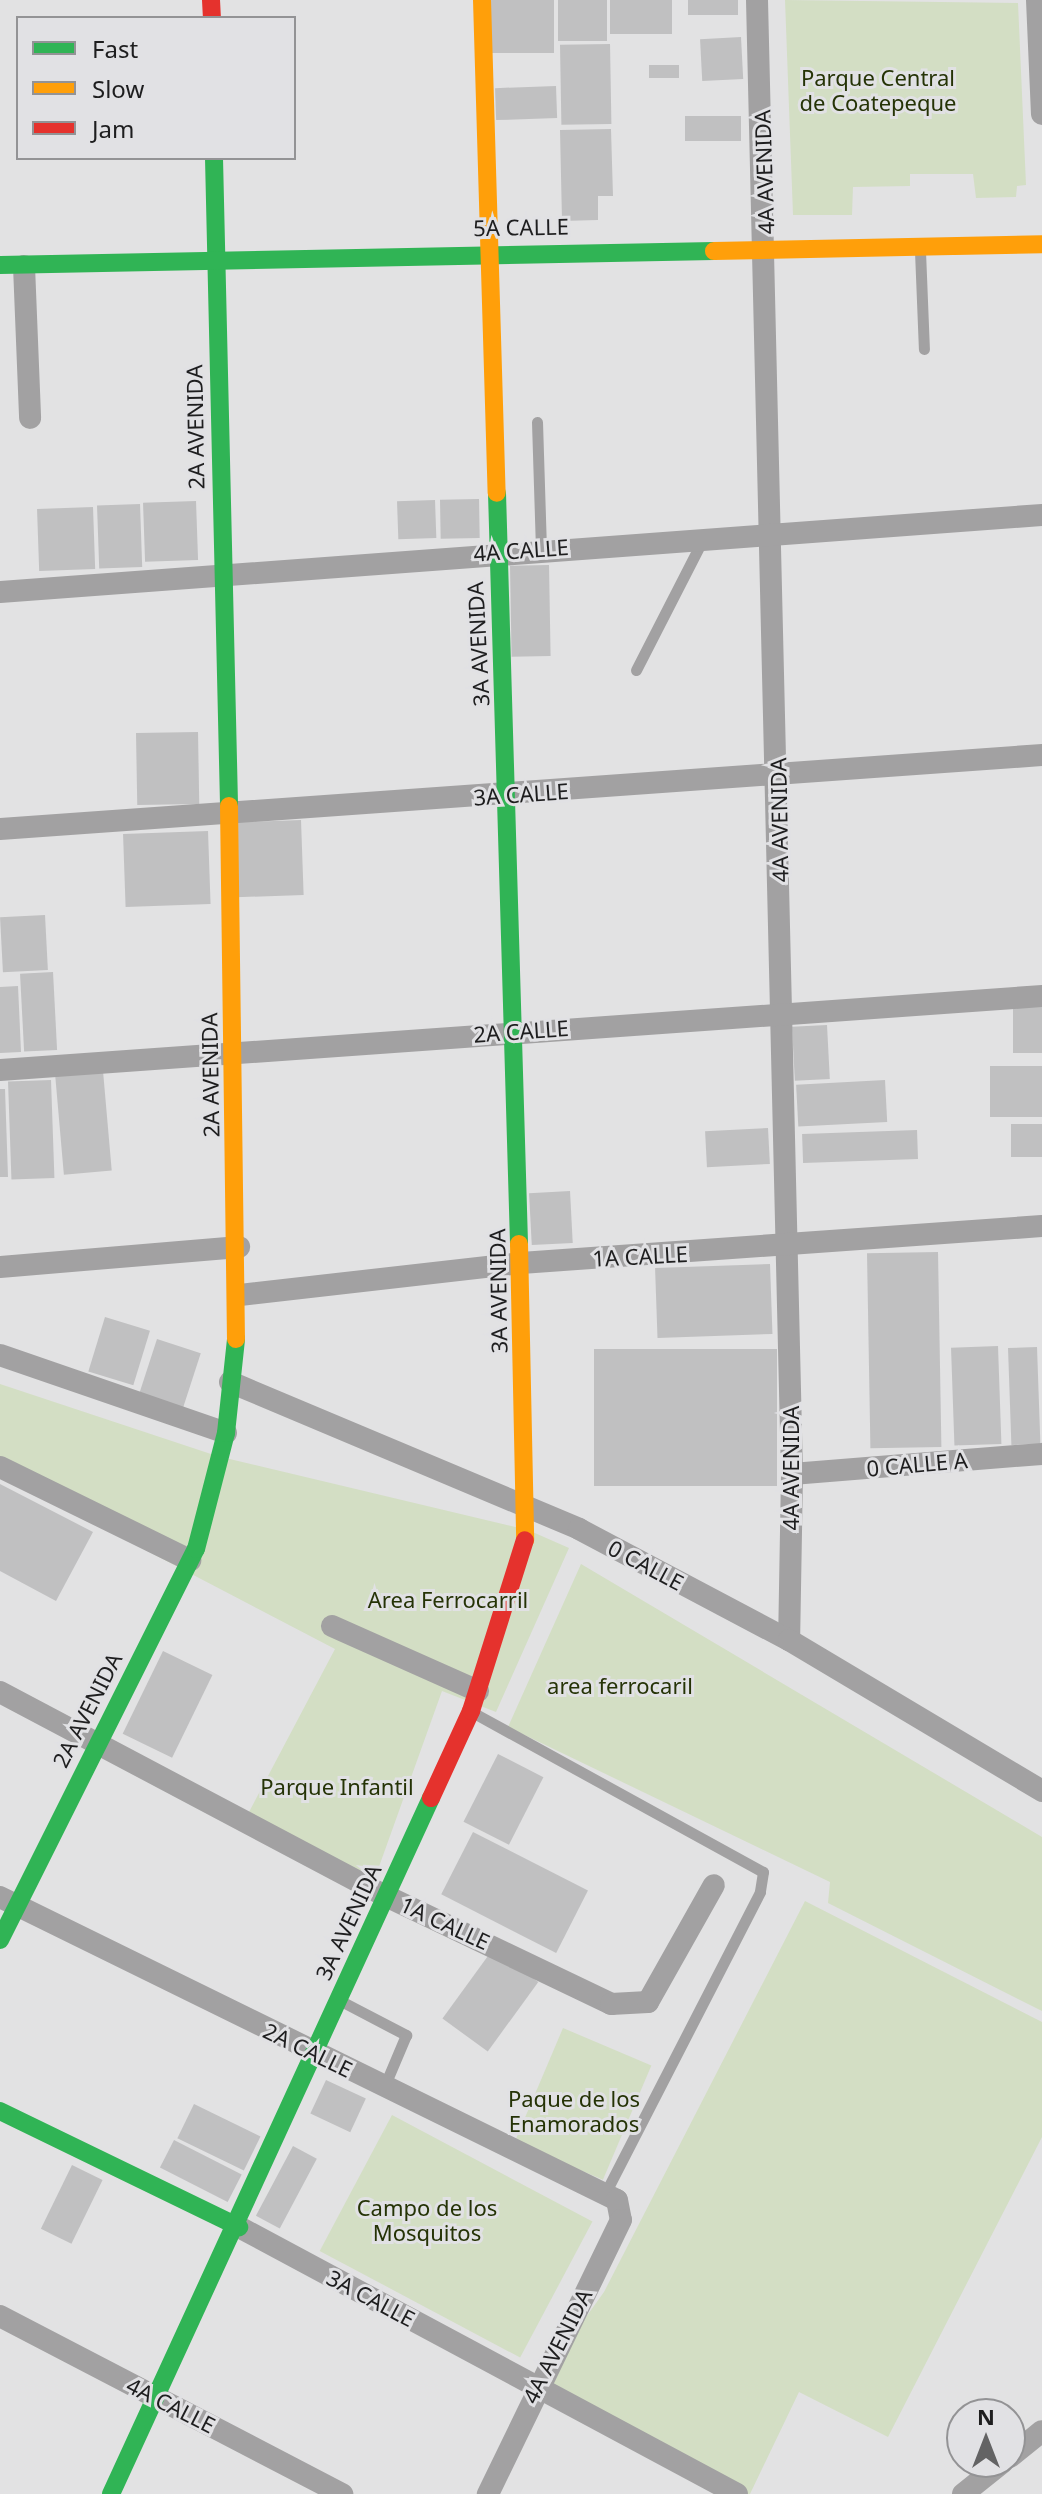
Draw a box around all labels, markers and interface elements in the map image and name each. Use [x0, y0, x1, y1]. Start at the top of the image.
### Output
legend [16, 16, 296, 160]
text: Fast [92, 32, 138, 65]
park label: Parque Central de Coatepeque [799, 64, 957, 116]
text: Slow [92, 72, 144, 105]
street label: 4A AVENIDA [749, 109, 779, 235]
text: Jam [92, 112, 134, 145]
street label: 5A CALLE [473, 213, 569, 241]
street label: 2A AVENIDA [181, 364, 209, 490]
street label: 4A CALLE [472, 533, 570, 567]
street label: 3A AVENIDA [462, 581, 494, 707]
street label: 4A AVENIDA [765, 757, 793, 883]
street label: 3A CALLE [472, 777, 570, 811]
street label: 2A AVENIDA [196, 1012, 224, 1138]
street label: 2A CALLE [472, 1014, 570, 1048]
street label: 3A AVENIDA [484, 1228, 512, 1354]
street label: 1A CALLE [592, 1240, 688, 1272]
street label: 4A AVENIDA [778, 1406, 804, 1530]
street label: 0 CALLE A [865, 1446, 969, 1482]
street label: 0 CALLE [604, 1534, 688, 1596]
park label: Area Ferrocarril [368, 1587, 528, 1613]
street label: 2A AVENIDA [47, 1648, 127, 1772]
park label: area ferrocaril [547, 1673, 693, 1699]
park label: Parque Infantil [260, 1774, 414, 1800]
street label: 3A AVENIDA [310, 1860, 386, 1984]
street label: 1A CALLE [396, 1891, 494, 1955]
street label: 2A CALLE [259, 2017, 357, 2083]
park label: Paque de los Enamorados [508, 2085, 640, 2136]
park label: Campo de los Mosquitos [357, 2194, 497, 2246]
street label: 3A CALLE [323, 2264, 419, 2332]
street label: 4A AVENIDA [517, 2284, 597, 2408]
street label: 4A CALLE [122, 2372, 220, 2438]
north arrow [946, 2398, 1026, 2478]
text: N [977, 2401, 995, 2431]

